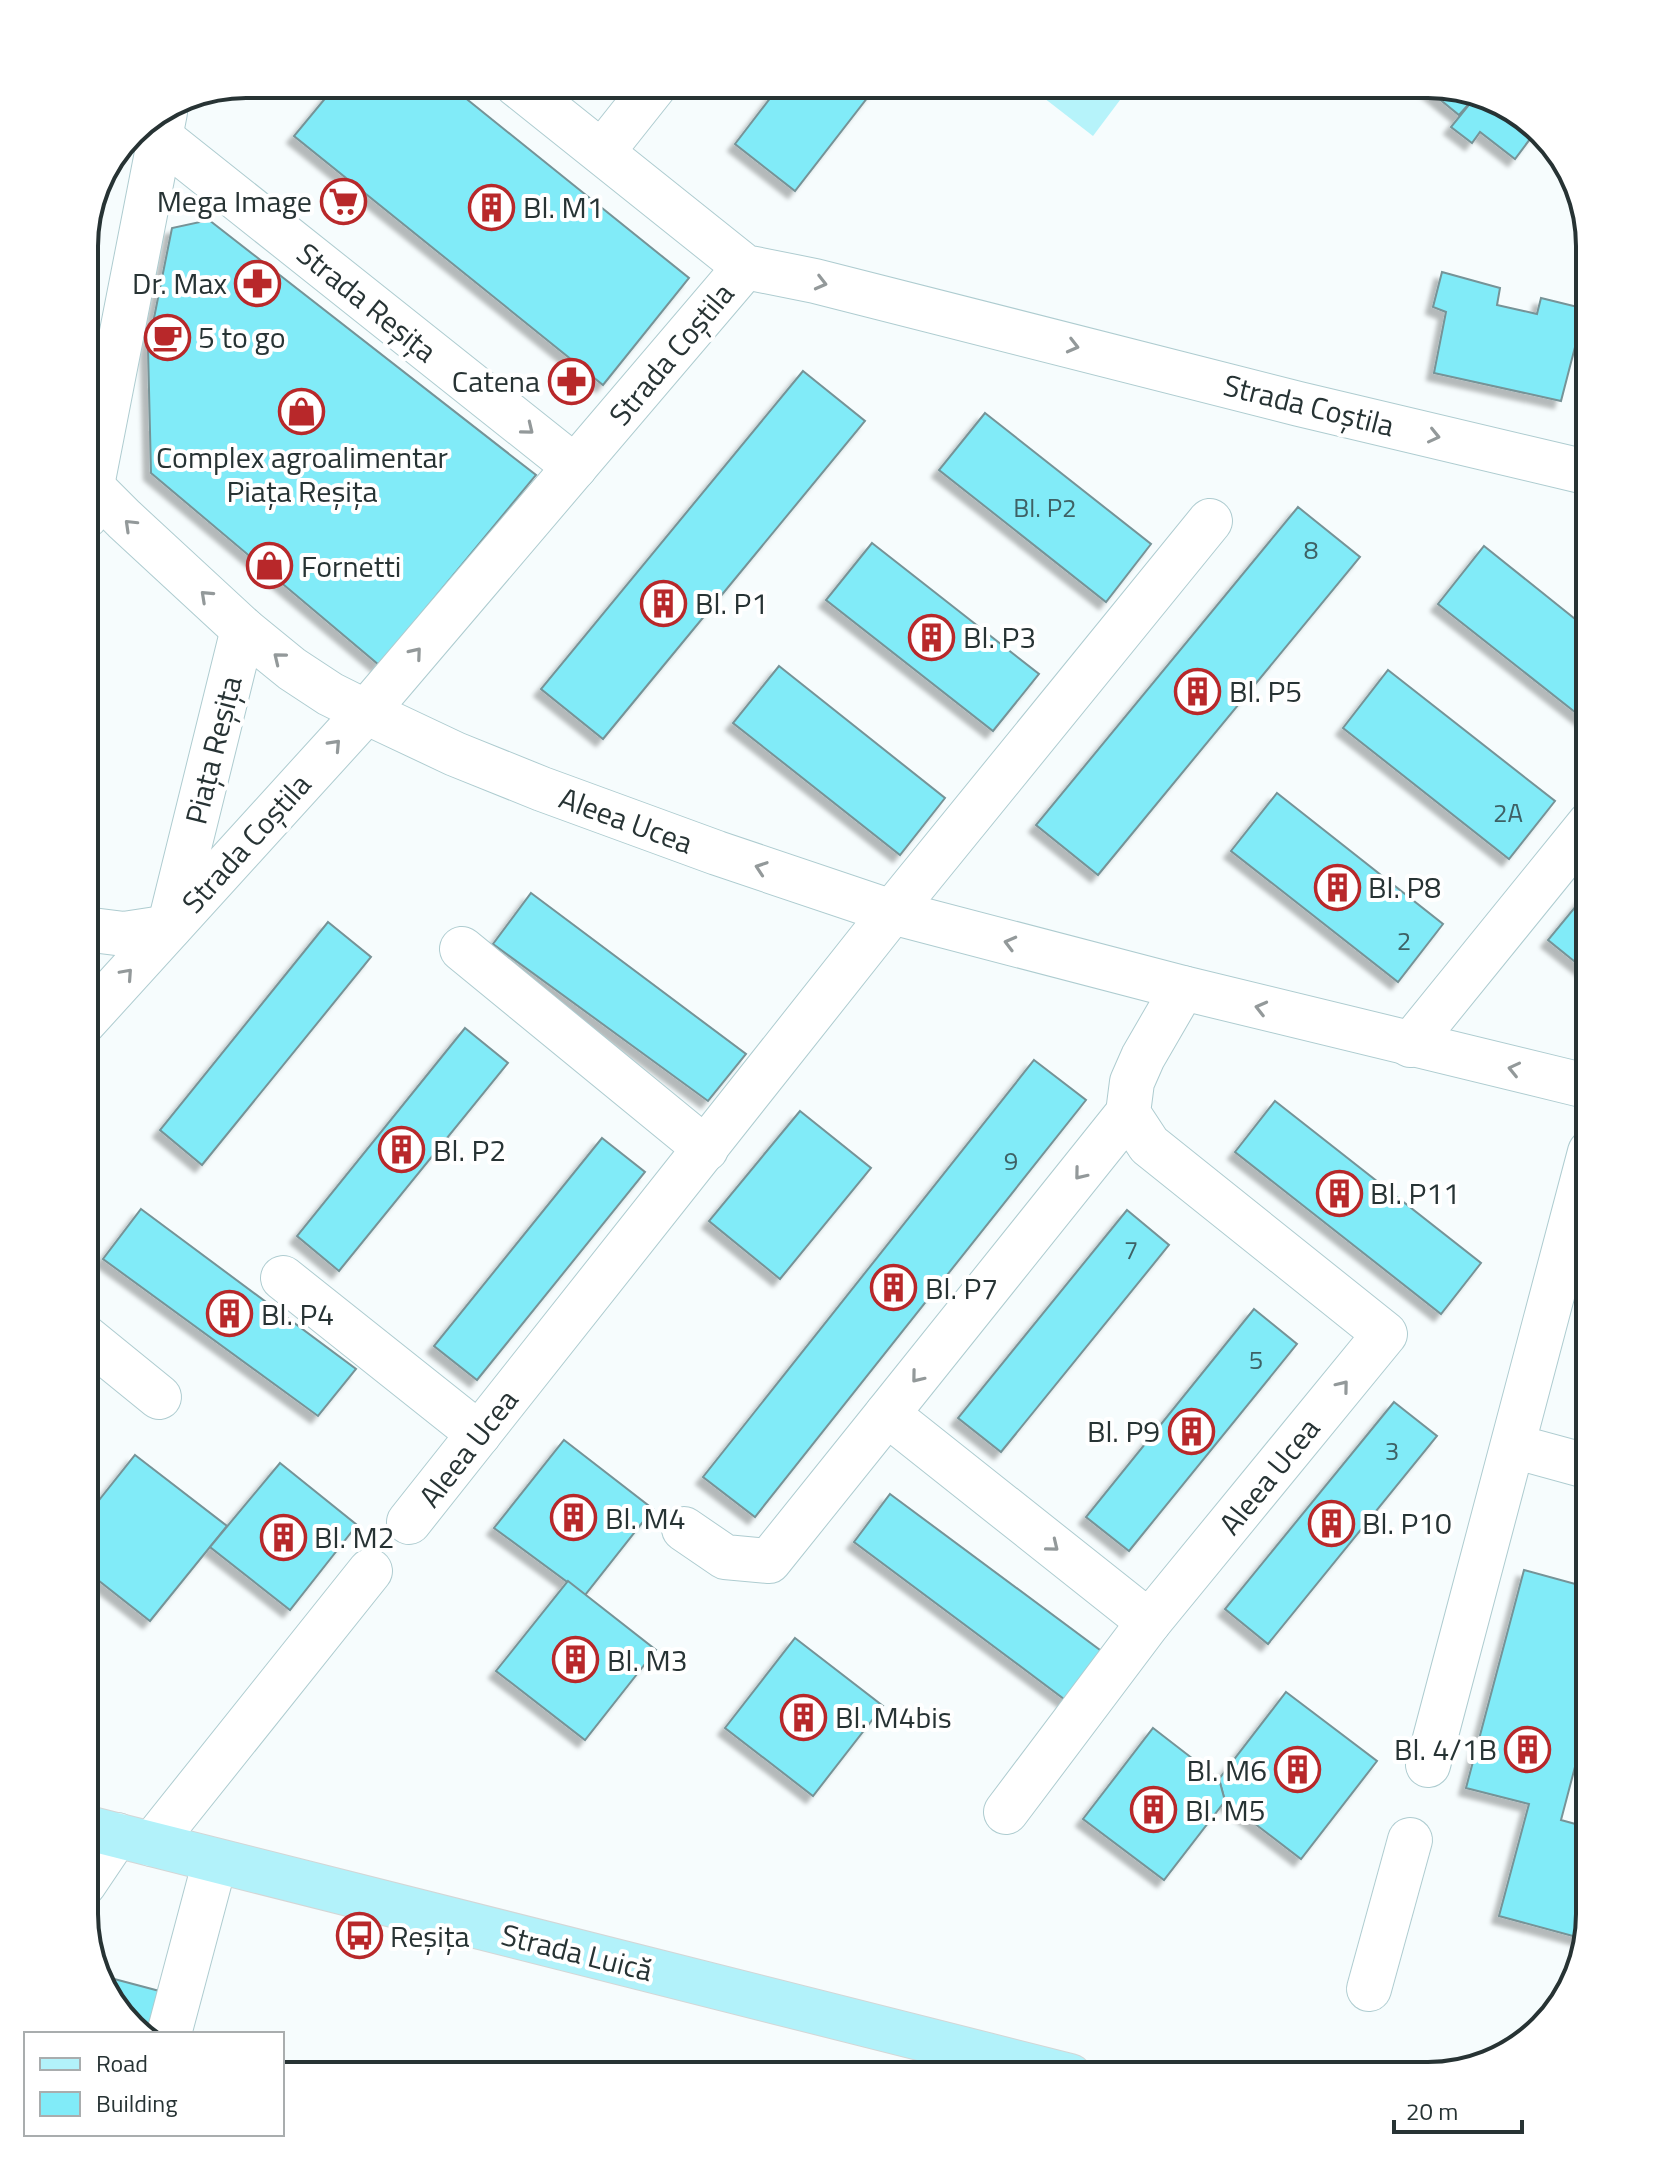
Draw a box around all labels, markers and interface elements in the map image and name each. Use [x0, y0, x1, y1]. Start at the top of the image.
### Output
supermarket icon: Mega Image [319, 177, 367, 225]
place label: Mega Image [157, 178, 312, 224]
building icon: Bl. M1 [468, 183, 516, 231]
place label: Bl. M1 [523, 184, 604, 230]
street label: Strada Reșița [287, 231, 447, 373]
pharmacy icon: Dr. Max [234, 259, 282, 307]
place label: Dr. Max [132, 260, 227, 306]
street label: Strada Coștila [597, 272, 745, 436]
one-way arrow [814, 273, 828, 290]
cafe icon: 5 to go [143, 313, 191, 361]
place label: 5 to go [198, 314, 286, 360]
one-way arrow [1066, 337, 1080, 354]
pharmacy icon: Catena [547, 357, 595, 405]
place label: Catena [452, 358, 540, 404]
street label: Strada Coștila [1219, 362, 1399, 448]
shop icon: Complex agroalimentar Piața Reșița [278, 387, 326, 435]
one-way arrow [519, 420, 534, 434]
one-way arrow [1427, 427, 1441, 444]
place label: Complex agroalimentar Piața Reșița [156, 434, 448, 514]
house number: Bl. P2 [1013, 488, 1077, 527]
one-way arrow [125, 520, 139, 534]
house number: 8 [1304, 530, 1318, 569]
shop icon: Fornetti [246, 542, 294, 590]
place label: Fornetti [301, 543, 401, 589]
building icon: Bl. P1 [640, 579, 688, 627]
place label: Bl. P1 [695, 580, 768, 626]
one-way arrow [201, 591, 216, 605]
building icon: Bl. P3 [908, 613, 956, 661]
place label: Bl. P3 [963, 614, 1036, 660]
one-way arrow [406, 647, 421, 662]
one-way arrow [274, 653, 288, 668]
building icon: Bl. P5 [1174, 667, 1222, 715]
place label: Bl. P5 [1229, 668, 1302, 714]
street label: Piața Reșița [172, 671, 254, 829]
one-way arrow [326, 739, 340, 754]
street label: Strada Coștila [171, 763, 321, 923]
street label: Aleea Ucea [553, 775, 699, 865]
house number: 2A [1493, 793, 1523, 832]
one-way arrow [755, 862, 769, 878]
building icon: Bl. P8 [1313, 863, 1361, 911]
place label: Bl. P8 [1368, 864, 1441, 910]
house number: 2 [1397, 921, 1411, 960]
one-way arrow [1003, 935, 1017, 952]
one-way arrow [117, 969, 132, 984]
one-way arrow [1255, 1000, 1269, 1017]
one-way arrow [1508, 1061, 1521, 1078]
building icon: Bl. P2 [378, 1126, 426, 1174]
place label: Bl. P2 [433, 1127, 506, 1173]
house number: 9 [1004, 1141, 1018, 1180]
one-way arrow [1075, 1164, 1089, 1179]
building icon: Bl. P11 [1315, 1169, 1363, 1217]
place label: Bl. P11 [1370, 1170, 1460, 1216]
house number: 7 [1124, 1230, 1138, 1269]
building icon: Bl. P7 [870, 1264, 918, 1312]
place label: Bl. P7 [925, 1265, 998, 1311]
building icon: Bl. P4 [206, 1290, 254, 1338]
place label: Bl. P4 [261, 1291, 334, 1337]
house number: 5 [1249, 1340, 1263, 1379]
one-way arrow [912, 1368, 927, 1382]
street label: Aleea Ucea [407, 1379, 529, 1517]
one-way arrow [1333, 1381, 1348, 1395]
building icon: Bl. P9 [1167, 1407, 1215, 1455]
place label: Bl. P9 [1087, 1408, 1160, 1454]
street label: Aleea Ucea [1207, 1408, 1331, 1544]
house number: 3 [1385, 1431, 1399, 1470]
building icon: Bl. M4 [550, 1494, 598, 1542]
place label: Bl. M4 [605, 1495, 686, 1541]
building icon: Bl. P10 [1307, 1499, 1355, 1547]
place label: Bl. P10 [1362, 1500, 1452, 1546]
building icon: Bl. M2 [259, 1513, 307, 1561]
place label: Bl. M2 [314, 1514, 395, 1560]
one-way arrow [1044, 1536, 1058, 1551]
building icon: Bl. M3 [552, 1636, 600, 1684]
place label: Bl. M3 [607, 1637, 688, 1683]
building icon: Bl. M4bis [780, 1693, 828, 1741]
place label: Bl. M4bis [835, 1694, 952, 1740]
building icon: Bl. 4/1B [1504, 1725, 1552, 1773]
place label: Bl. 4/1B [1394, 1726, 1497, 1772]
building icon: Bl. M6 [1274, 1746, 1322, 1794]
place label: Bl. M6 [1187, 1747, 1267, 1793]
building icon: Bl. M5 [1130, 1786, 1178, 1834]
place label: Bl. M5 [1185, 1787, 1266, 1833]
street label: Strada Luică [497, 1911, 657, 1993]
bus stop icon: Reșița [335, 1912, 383, 1960]
place label: Reșița [390, 1913, 469, 1959]
legend [24, 2032, 284, 2136]
text: Road [96, 2045, 148, 2081]
scale bar [1394, 2084, 1522, 2134]
text: Building [96, 2085, 178, 2121]
text: 20 m [1406, 2093, 1458, 2129]

